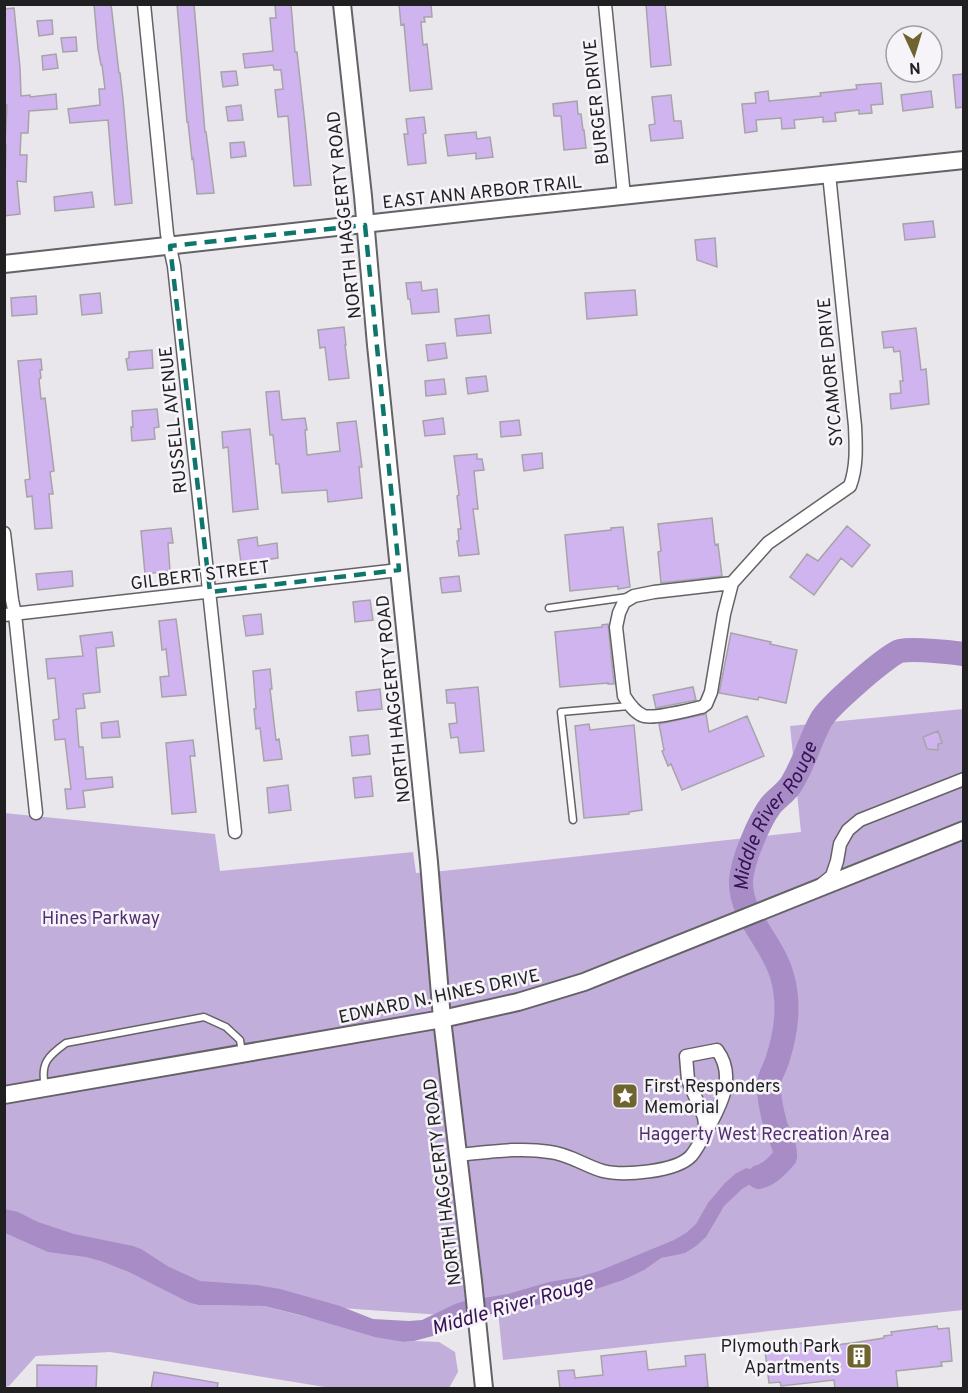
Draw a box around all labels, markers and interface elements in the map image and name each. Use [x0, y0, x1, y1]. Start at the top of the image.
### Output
north arrow [884, 24, 944, 84]
street label: BURGER DRIVE [579, 38, 616, 166]
text: N [908, 57, 921, 77]
street label: NORTH HAGGERTY ROAD [323, 110, 368, 320]
street label: EAST ANN ARBOR TRAIL [381, 172, 583, 215]
street label: SYCAMORE DRIVE [814, 296, 849, 447]
street label: RUSSELL AVENUE [155, 345, 194, 495]
street label: GILBERT STREET [129, 557, 271, 596]
street label: NORTH HAGGERTY ROAD [372, 594, 417, 804]
water label: Middle River Rouge [730, 738, 825, 891]
park label: Hines Parkway [42, 908, 160, 931]
street label: EDWARD N. HINES DRIVE [337, 965, 542, 1030]
place label: First Responders Memorial [644, 1076, 780, 1120]
street label: NORTH HAGGERTY ROAD [419, 1077, 468, 1287]
place icon: First Responders Memorial [610, 1081, 640, 1111]
park label: Haggerty West Recreation Area [639, 1124, 889, 1147]
water label: Middle River Rouge [429, 1271, 597, 1342]
place label: Plymouth Park Apartments [721, 1336, 840, 1380]
building icon: Plymouth Park Apartments [844, 1341, 874, 1371]

